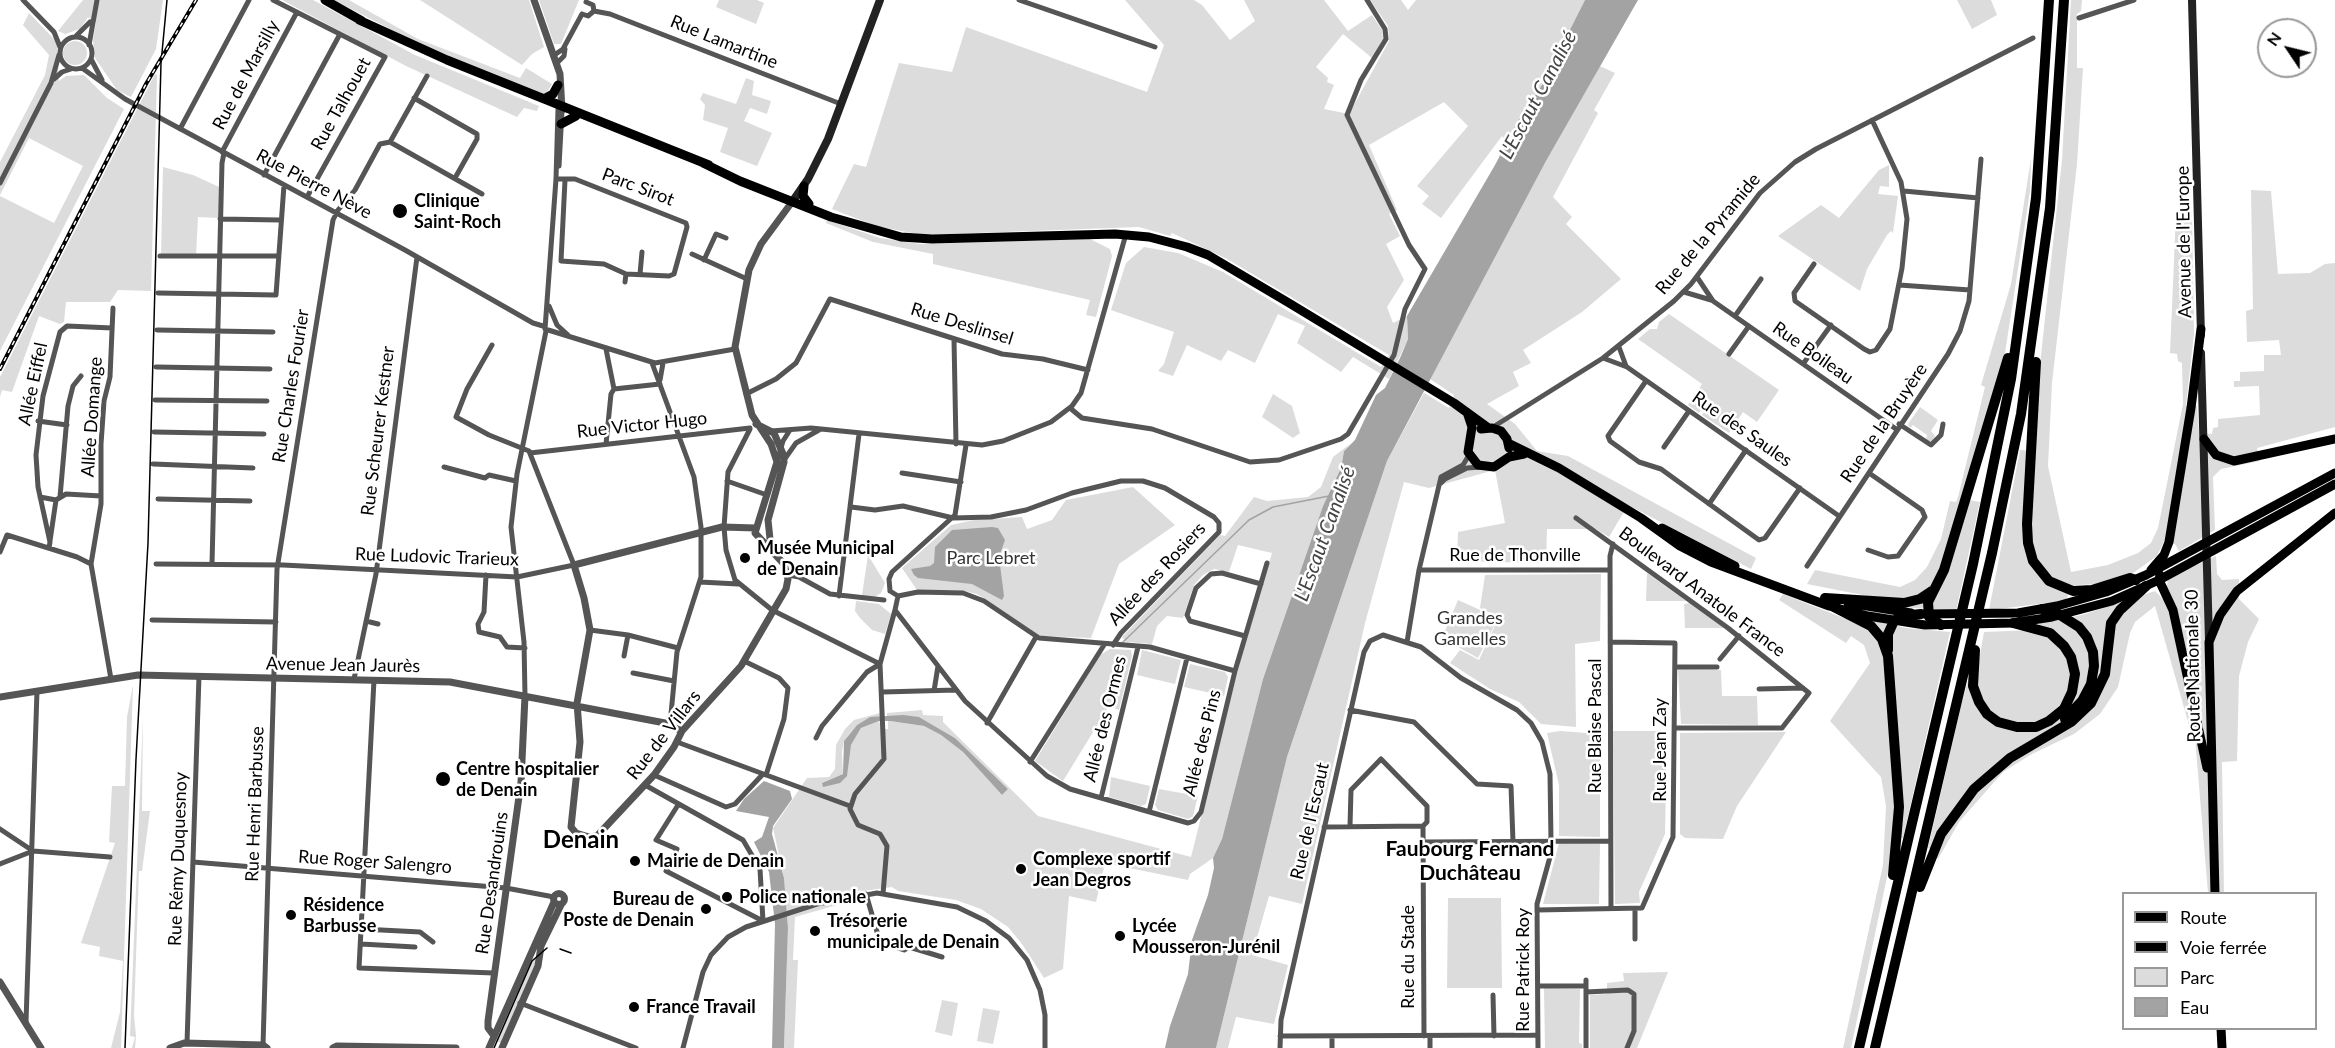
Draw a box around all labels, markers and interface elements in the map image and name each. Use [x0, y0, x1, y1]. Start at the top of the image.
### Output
street label: Rue Lamartine [667, 11, 781, 73]
street label: Rue de Marsilly [208, 17, 284, 133]
north arrow [2257, 18, 2317, 78]
water label: L'Escaut Canalisé [1494, 27, 1582, 163]
text: N [2262, 28, 2285, 49]
street label: Rue Talhouet [307, 54, 375, 154]
street label: Rue Pierre Nève [253, 144, 375, 224]
street label: Parc Sirot [599, 163, 677, 211]
street label: Avenue de l'Europe [2172, 166, 2196, 318]
street label: Rue de la Pyramide [1651, 169, 1765, 299]
place label: Clinique Saint-Roch [414, 190, 501, 232]
marker: Clinique Saint-Roch [391, 202, 409, 220]
street label: Rue Deslinsel [908, 298, 1016, 350]
street label: Rue Charles Fourier [268, 308, 314, 464]
street label: Rue Boileau [1768, 317, 1858, 389]
street label: Allée Eiffel [14, 340, 52, 428]
street label: Rue Scheurer Kestner [357, 345, 399, 517]
street label: Allée Domange [77, 356, 107, 478]
street label: Rue de la Bruyère [1836, 359, 1932, 487]
street label: Rue des Saules [1688, 387, 1796, 471]
street label: Rue Victor Hugo [576, 407, 708, 443]
water label: L'Escaut Canalisé [1289, 463, 1361, 605]
street label: Allée des Rosiers [1104, 518, 1210, 630]
street label: Boulevard Anatole France [1614, 522, 1790, 662]
place label: Musée Municipal de Denain [757, 537, 894, 580]
street label: Rue Ludovic Trarieux [355, 543, 519, 571]
street label: Rue de Thonville [1449, 544, 1581, 566]
park label: Parc Lebret [946, 547, 1036, 569]
marker: Musée Municipal de Denain [738, 551, 752, 565]
street label: Route Nationale 30 [2181, 589, 2205, 743]
park label: Grandes Gamelles [1434, 607, 1506, 650]
street label: Avenue Jean Jaurès [266, 653, 420, 677]
street label: Allée des Ormes [1079, 654, 1131, 784]
street label: Rue Blaise Pascal [1584, 659, 1606, 793]
street label: Rue de Villars [622, 686, 706, 784]
street label: Allée des Pins [1178, 687, 1226, 799]
street label: Rue Jean Zay [1649, 698, 1671, 802]
street label: Rue Henri Barbusse [241, 726, 269, 882]
place label: Centre hospitalier de Denain [456, 758, 599, 800]
street label: Rue de l'Escaut [1286, 760, 1334, 882]
marker: Centre hospitalier de Denain [434, 770, 452, 788]
street label: Rue Rémy Duquesnoy [164, 772, 192, 946]
street label: Rue Desandrouins [471, 810, 513, 956]
district label: Denain [543, 826, 619, 854]
district label: Faubourg Fernand Duchâteau [1386, 836, 1554, 886]
street label: Rue Roger Salengro [297, 846, 453, 878]
place label: Complexe sportif Jean Degros [1033, 848, 1171, 890]
place label: Mairie de Denain [647, 850, 784, 872]
marker: Mairie de Denain [628, 854, 642, 868]
marker: Complexe sportif Jean Degros [1014, 862, 1028, 876]
place label: Police nationale [739, 886, 866, 908]
place label: Bureau de Poste de Denain [563, 888, 694, 930]
marker: Police nationale [720, 890, 734, 904]
legend [2122, 892, 2317, 1030]
place label: Résidence Barbusse [303, 894, 384, 936]
marker: Bureau de Poste de Denain [699, 902, 713, 916]
street label: Rue du Stade [1397, 905, 1419, 1009]
text: Route [2180, 906, 2227, 928]
marker: Résidence Barbusse [284, 908, 298, 922]
street label: Rue Patrick Roy [1512, 908, 1534, 1032]
place label: Trésorerie municipale de Denain [827, 910, 999, 952]
place label: Lycée Mousseron-Jurénil [1132, 915, 1280, 958]
marker: Trésorerie municipale de Denain [808, 924, 822, 938]
marker: Lycée Mousseron-Jurénil [1113, 929, 1127, 943]
text: Voie ferrée [2180, 936, 2267, 958]
text: Parc [2180, 966, 2214, 988]
place label: France Travail [646, 996, 756, 1018]
text: Eau [2180, 996, 2209, 1018]
marker: France Travail [627, 1000, 641, 1014]

